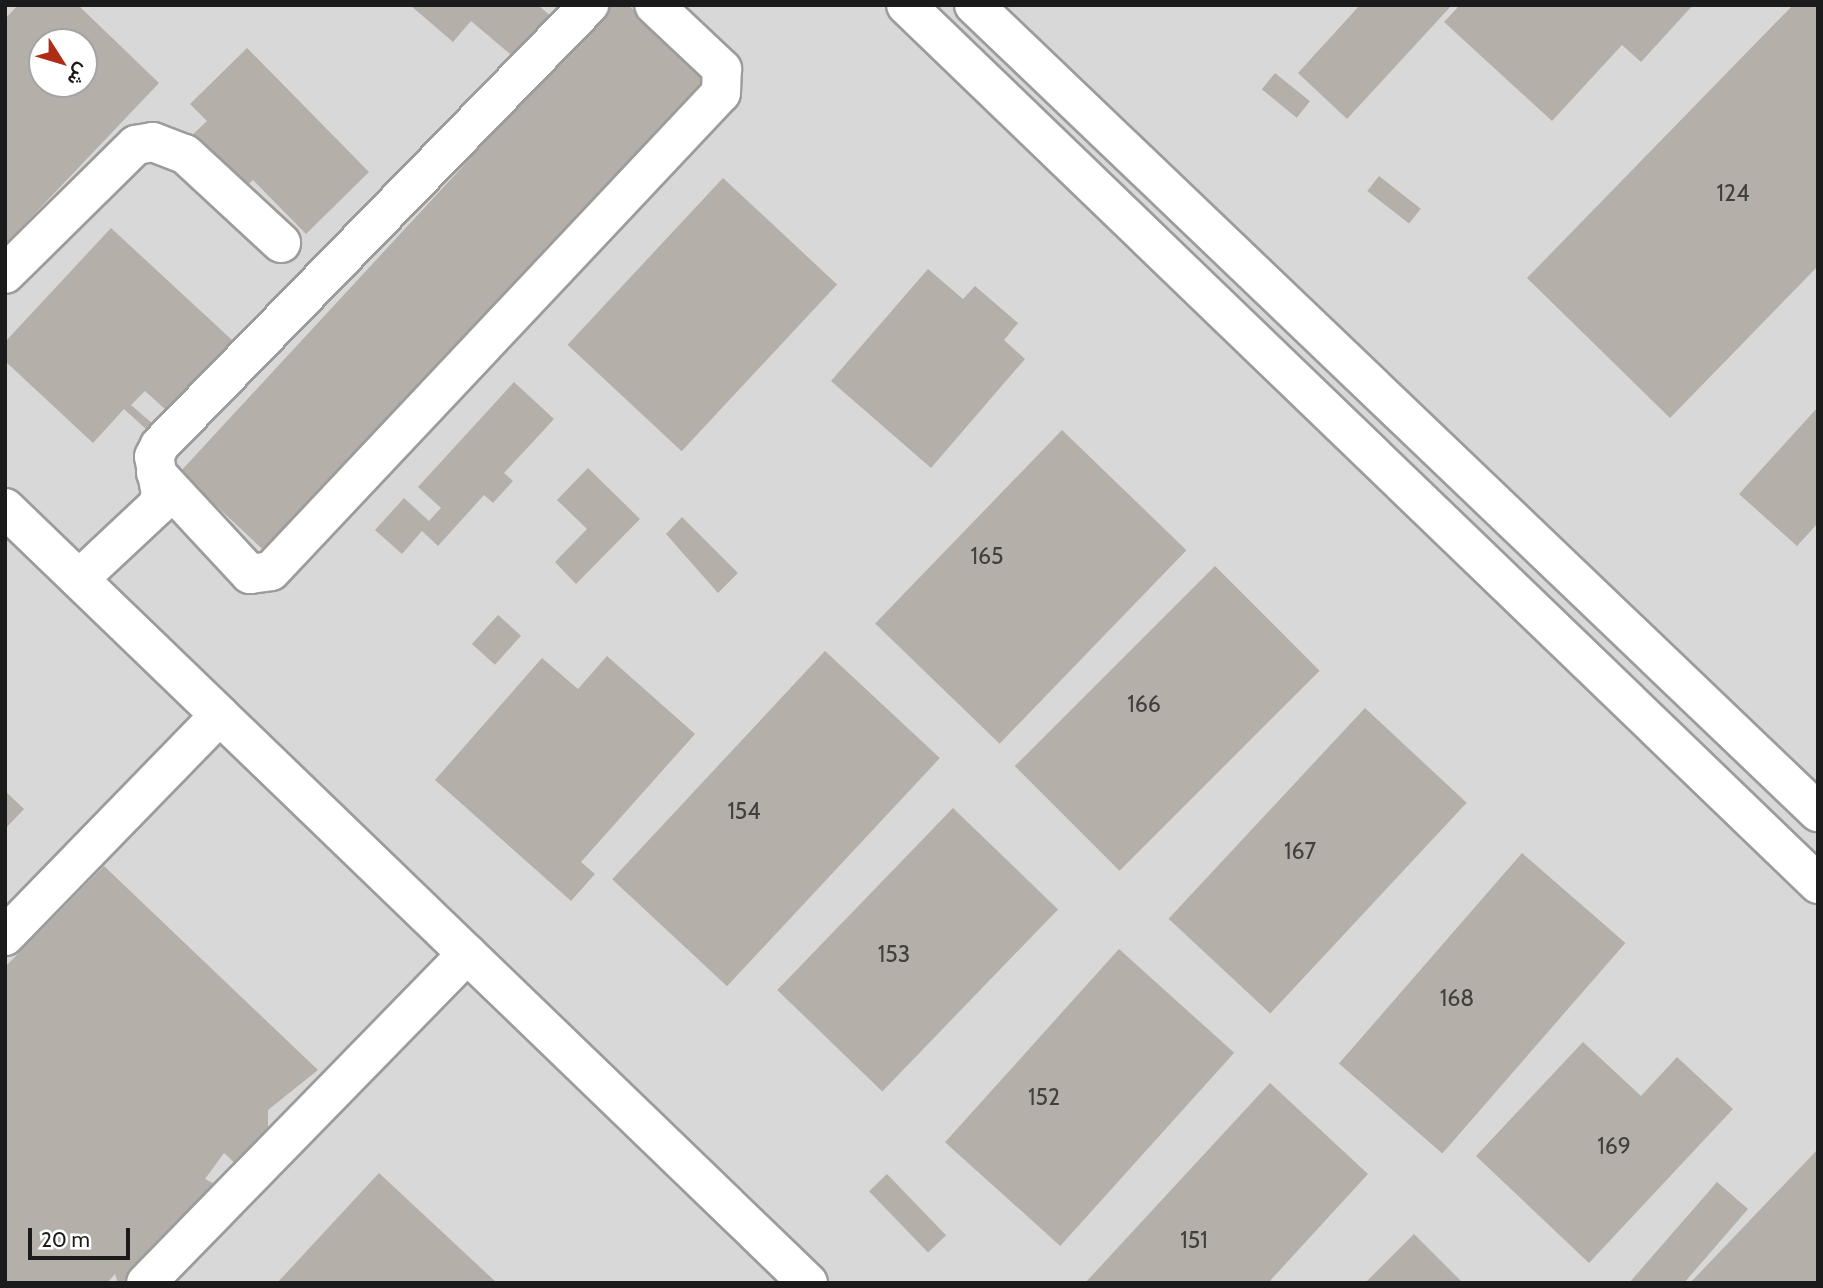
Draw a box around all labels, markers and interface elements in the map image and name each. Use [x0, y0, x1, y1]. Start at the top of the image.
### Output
north arrow [28, 28, 98, 98]
text: ش [63, 59, 95, 91]
house number: 124 [1717, 179, 1749, 207]
house number: 165 [970, 542, 1004, 570]
house number: 166 [1127, 690, 1161, 718]
house number: 154 [727, 797, 761, 825]
house number: 167 [1284, 837, 1316, 865]
house number: 153 [878, 940, 910, 968]
house number: 168 [1440, 984, 1474, 1012]
house number: 152 [1028, 1083, 1060, 1111]
house number: 169 [1597, 1132, 1631, 1160]
scale bar [32, 1214, 133, 1258]
house number: 151 [1180, 1226, 1208, 1254]
text: 20 m [41, 1227, 90, 1252]

